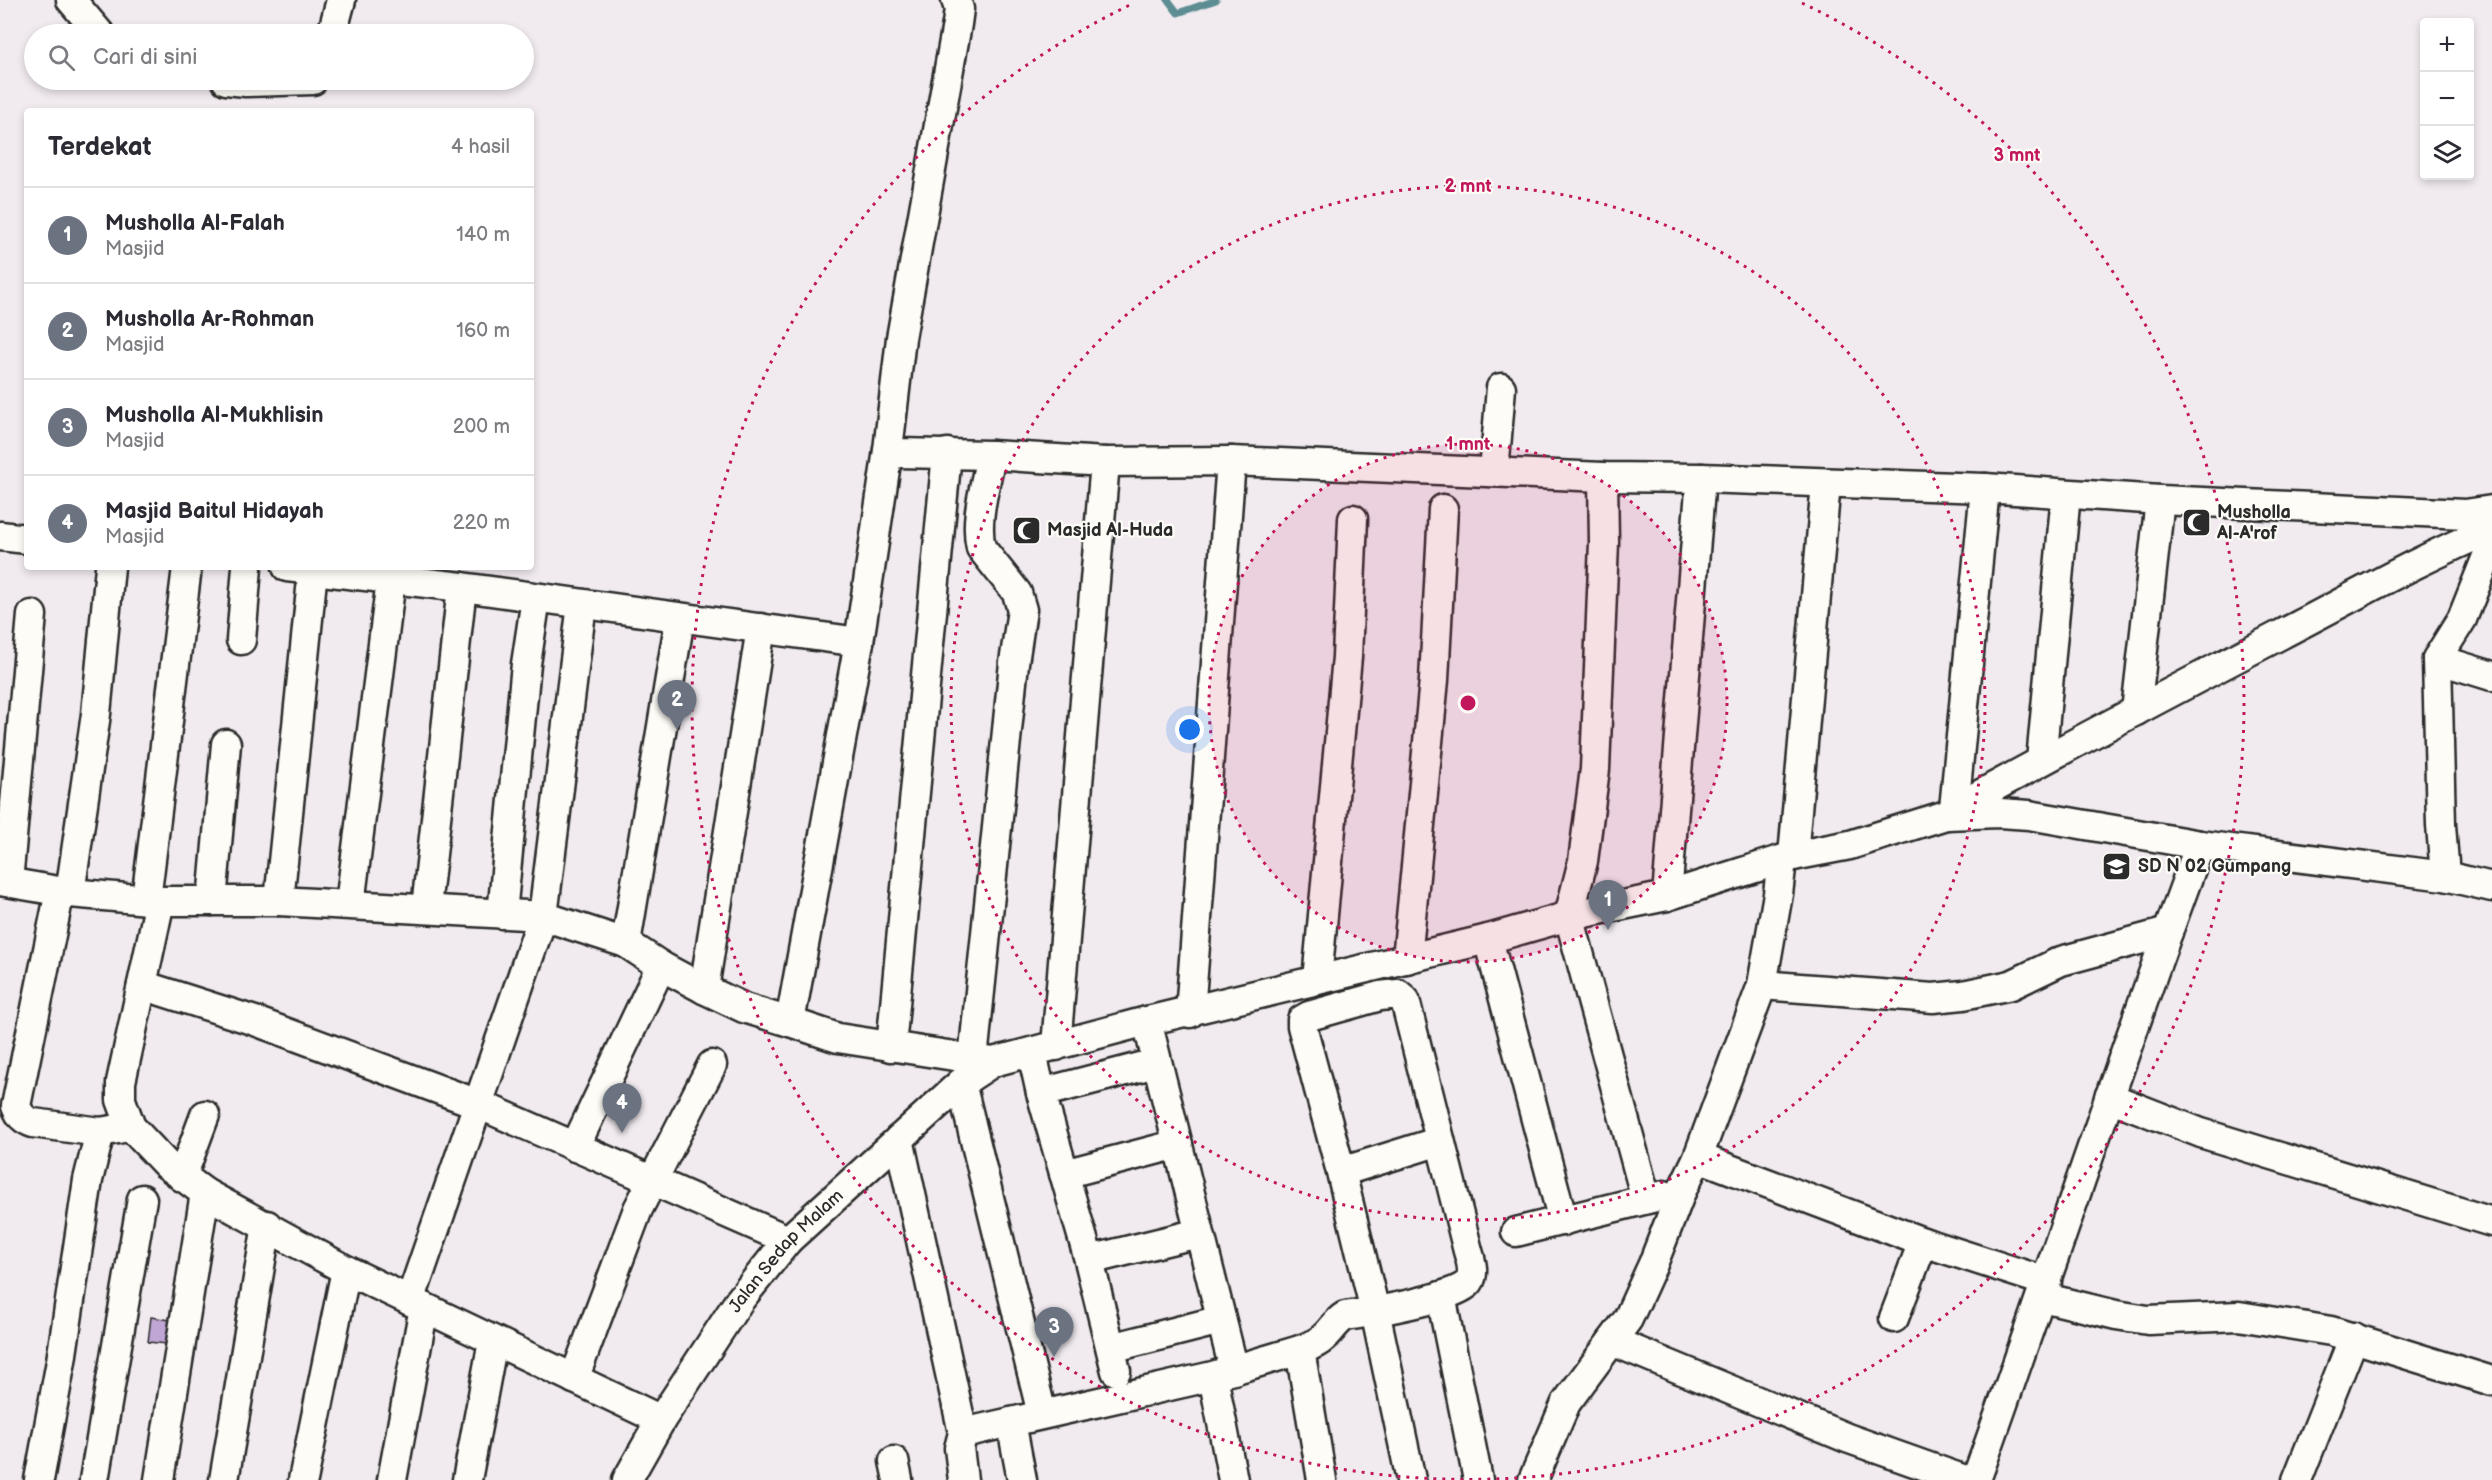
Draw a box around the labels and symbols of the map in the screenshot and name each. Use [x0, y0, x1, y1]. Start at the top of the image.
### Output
text: 3 mnt [1994, 145, 2040, 166]
text: 2 mnt [1444, 176, 1492, 197]
text: 1 mnt [1446, 434, 1490, 455]
place label: Musholla Al-A'rof [2216, 502, 2291, 544]
mosque icon: Musholla Al-A'rof [2180, 506, 2212, 538]
mosque icon: Masjid Al-Huda [1010, 514, 1042, 546]
place label: Masjid Al-Huda [1047, 520, 1173, 541]
pin: 2 [658, 680, 696, 730]
centre of rings [1458, 693, 1478, 713]
your location [1175, 715, 1204, 744]
school or university icon: SD N 02 Gumpang [2101, 850, 2133, 882]
place label: SD N 02 Gumpang [2138, 856, 2291, 877]
pin: 1 [1588, 880, 1628, 930]
pin: 4 [602, 1084, 642, 1133]
street label: Jalan Sedap Malam [724, 1185, 848, 1317]
pin: 3 [1034, 1308, 1074, 1357]

